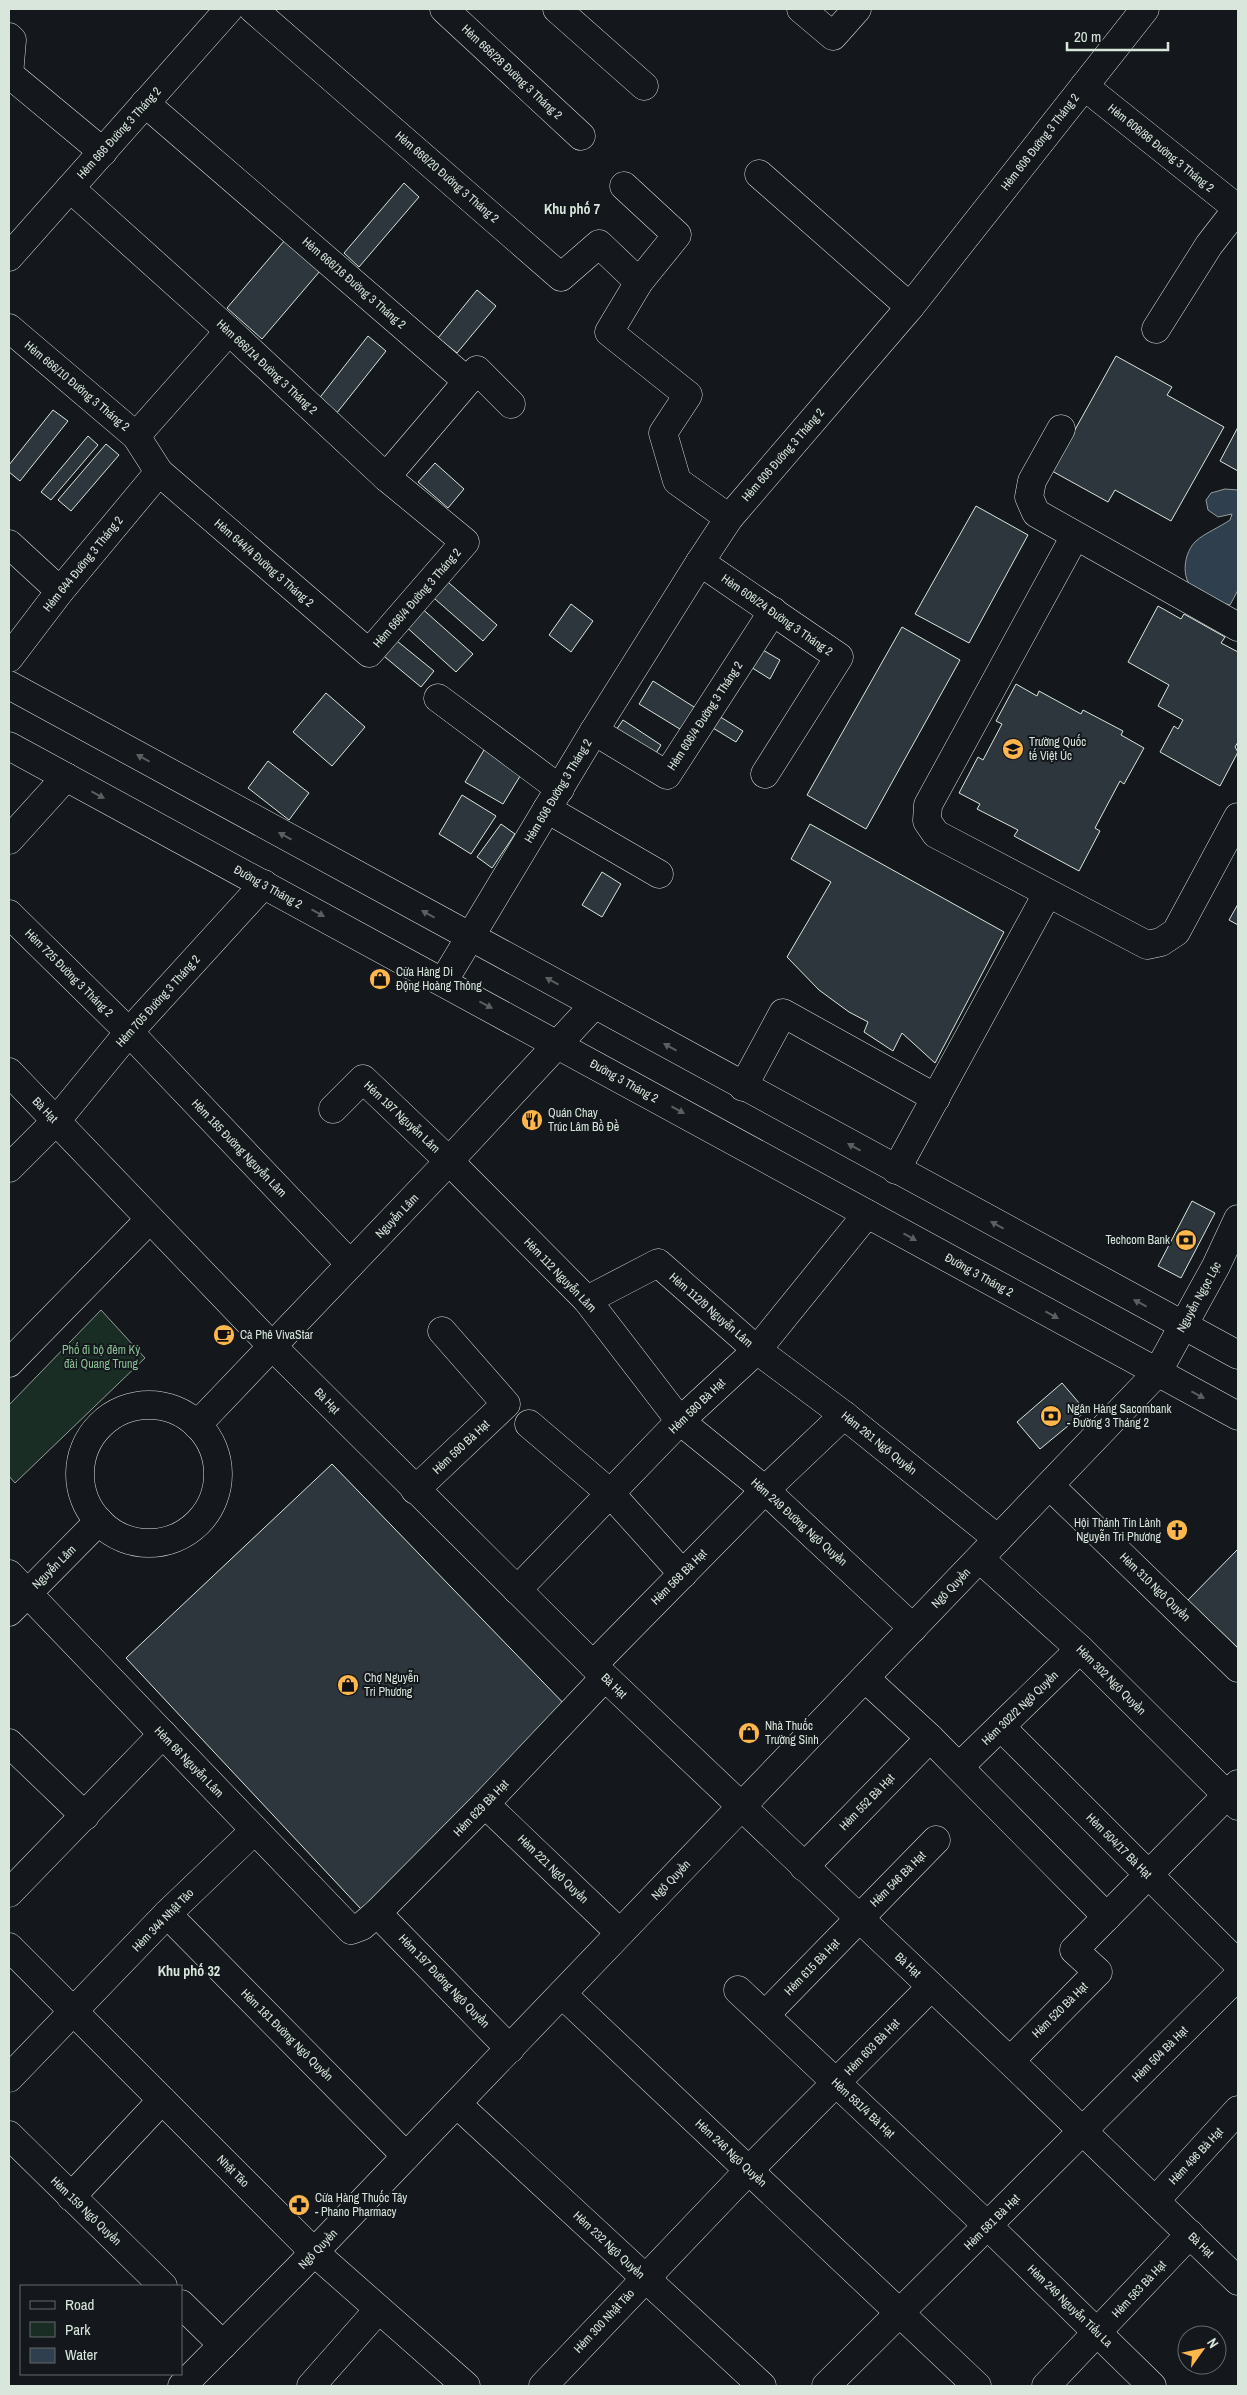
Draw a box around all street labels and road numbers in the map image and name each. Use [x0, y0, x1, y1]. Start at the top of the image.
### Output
street label: Hẻm 666/28 Đường 3 Tháng 2 [458, 21, 566, 123]
street label: Hẻm 666 Đường 3 Tháng 2 [73, 84, 165, 182]
street label: Hẻm 606 Đường 3 Tháng 2 [997, 90, 1083, 194]
street label: Hẻm 606/86 Đường 3 Tháng 2 [1105, 100, 1217, 196]
street label: Hẻm 666/20 Đường 3 Tháng 2 [392, 128, 502, 226]
street label: Hẻm 666/16 Đường 3 Tháng 2 [299, 234, 409, 332]
street label: Hẻm 666/14 Đường 3 Tháng 2 [213, 316, 321, 418]
street label: Hẻm 666/10 Đường 3 Tháng 2 [21, 337, 133, 435]
street label: Hẻm 606 Đường 3 Tháng 2 [738, 405, 828, 505]
street label: Hẻm 644 Đường 3 Tháng 2 [39, 513, 127, 615]
street label: Hẻm 644/4 Đường 3 Tháng 2 [211, 515, 317, 611]
street label: Hẻm 666/4 Đường 3 Tháng 2 [369, 545, 465, 651]
street label: Hẻm 606/24 Đường 3 Tháng 2 [718, 571, 836, 659]
street label: Hẻm 606/4 Đường 3 Tháng 2 [664, 658, 746, 774]
street label: Hẻm 606 Đường 3 Tháng 2 [521, 736, 595, 846]
street label: Đường 3 Tháng 2 [231, 862, 305, 912]
street label: Hẻm 725 Đường 3 Tháng 2 [21, 925, 117, 1021]
street label: Hẻm 705 Đường 3 Tháng 2 [112, 952, 204, 1050]
street label: Đường 3 Tháng 2 [587, 1056, 661, 1106]
street label: Hẻm 197 Nguyễn Lâm [361, 1078, 443, 1156]
street label: Bà Hạt [29, 1094, 61, 1127]
street label: Hẻm 185 Đường Nguyễn Lâm [188, 1096, 290, 1200]
street label: Nguyễn Lâm [372, 1190, 422, 1242]
street label: Hẻm 112 Nguyễn Lâm [520, 1234, 600, 1316]
street label: Đường 3 Tháng 2 [942, 1250, 1016, 1300]
street label: Nguyễn Ngọc Lộc [1173, 1259, 1225, 1335]
street label: Hẻm 112/9 Nguyễn Lâm [666, 1269, 756, 1351]
street label: Hẻm 580 Bà Hạt [665, 1375, 729, 1437]
street label: Bà Hạt [311, 1385, 343, 1418]
street label: Hẻm 261 Ngô Quyền [838, 1408, 920, 1478]
street label: Hẻm 590 Bà Hạt [429, 1416, 493, 1478]
street label: Hẻm 249 Đường Ngô Quyền [748, 1475, 850, 1569]
street label: Nguyễn Lâm [29, 1542, 79, 1592]
street label: Hẻm 568 Bà Hạt [648, 1545, 711, 1608]
street label: Hẻm 310 Ngô Quyền [1116, 1549, 1194, 1625]
street label: Ngô Quyền [928, 1565, 974, 1611]
street label: Hẻm 302 Ngô Quyền [1073, 1642, 1149, 1718]
street label: Hẻm 302/2 Ngô Quyền [978, 1667, 1062, 1749]
street label: Bà Hạt [598, 1670, 631, 1702]
street label: Hẻm 66 Nguyễn Lâm [151, 1723, 227, 1801]
street label: Hẻm 552 Bà Hạt [836, 1770, 898, 1834]
street label: Hẻm 629 Bà Hạt [450, 1776, 512, 1840]
street label: Hẻm 504/17 Bà Hạt [1083, 1810, 1155, 1882]
street label: Hẻm 221 Ngô Quyền [514, 1831, 592, 1907]
street label: Hẻm 546 Bà Hạt [867, 1847, 930, 1910]
street label: Ngô Quyền [648, 1857, 694, 1903]
street label: Hẻm 344 Nhật Tảo [129, 1885, 197, 1955]
street label: Hẻm 197 Đường Ngô Quyền [395, 1931, 493, 2031]
street label: Hẻm 615 Bà Hạt [781, 1935, 843, 1999]
street label: Bà Hạt [892, 1949, 925, 1981]
street label: Hẻm 520 Bà Hạt [1029, 1978, 1092, 2041]
street label: Hẻm 181 Đường Ngô Quyền [237, 1985, 337, 2085]
street label: Hẻm 603 Bà Hạt [841, 2015, 903, 2079]
street label: Hẻm 504 Bà Hạt [1129, 2022, 1192, 2085]
street label: Hẻm 581/4 Bà Hạt [828, 2075, 898, 2142]
street label: Hẻm 246 Ngô Quyền [692, 2116, 770, 2190]
street label: Hẻm 496 Bà Hạt [1165, 2124, 1227, 2188]
street label: Nhật Tảo [213, 2151, 253, 2191]
street label: Hẻm 159 Ngô Quyền [47, 2173, 125, 2249]
street label: Hẻm 581 Bà Hạt [961, 2190, 1024, 2253]
street label: Hẻm 232 Ngô Quyền [570, 2208, 648, 2282]
street label: Ngô Quyền [295, 2226, 341, 2272]
street label: Bà Hạt [1185, 2229, 1218, 2261]
street label: Hẻm 563 Bà Hạt [1108, 2257, 1170, 2321]
street label: Hẻm 249 Nguyễn Tiểu La [1024, 2261, 1116, 2351]
street label: Hẻm 300 Nhật Tảo [570, 2286, 638, 2356]

